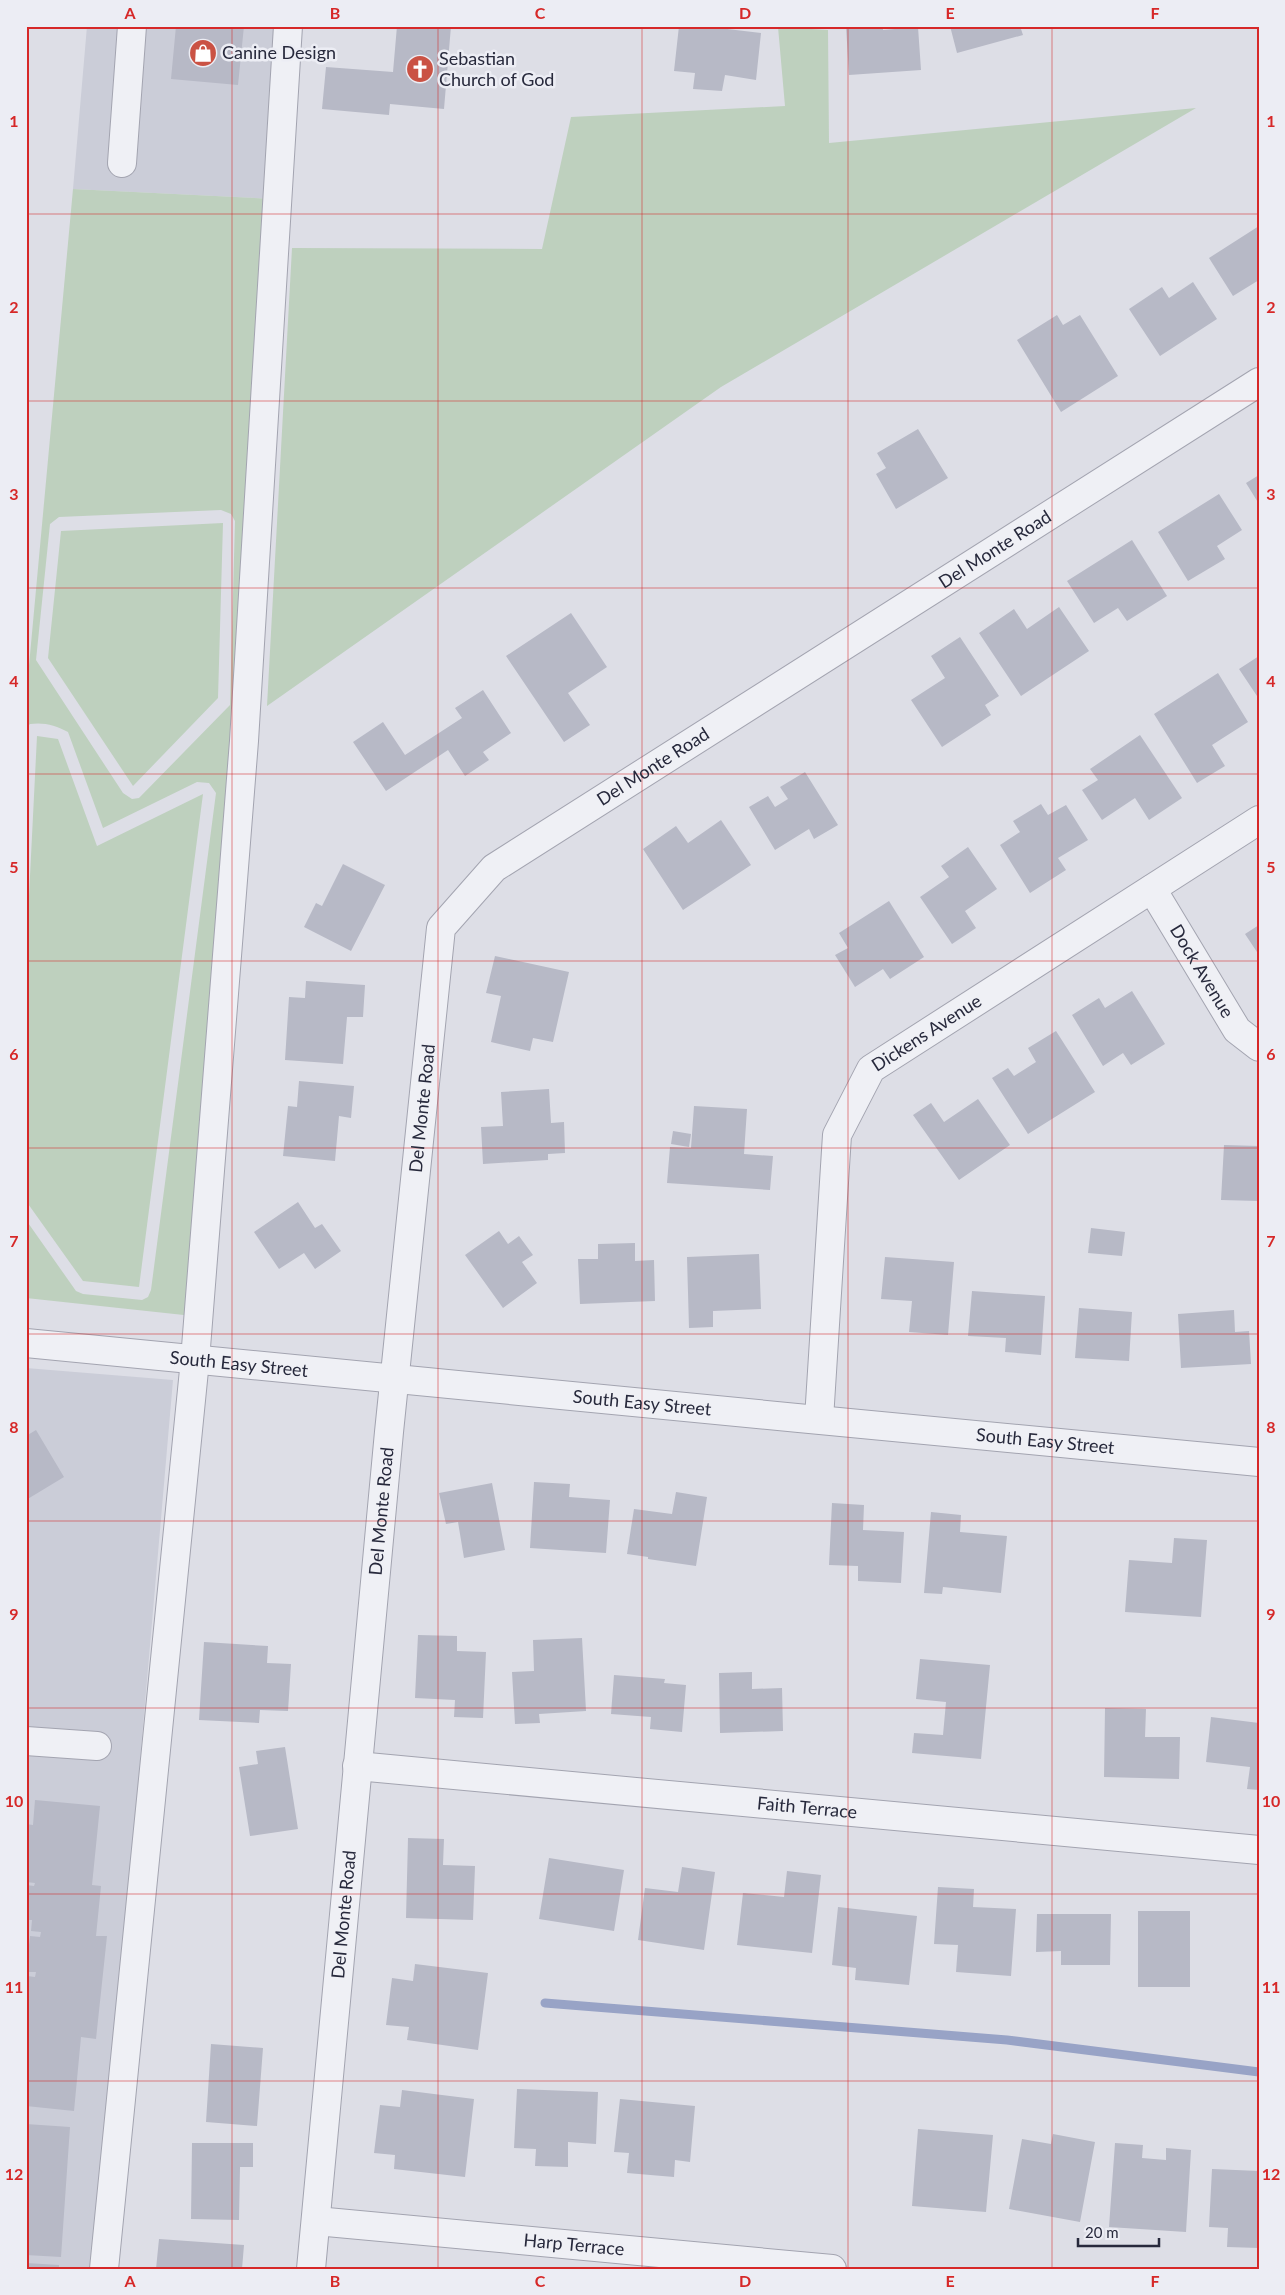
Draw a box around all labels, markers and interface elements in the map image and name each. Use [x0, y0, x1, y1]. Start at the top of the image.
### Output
text: A [123, 3, 136, 22]
text: B [330, 3, 340, 22]
text: C [535, 3, 546, 22]
text: D [739, 3, 751, 22]
text: E [945, 3, 955, 22]
text: F [1150, 3, 1160, 22]
shop icon: Canine Design [188, 38, 218, 68]
place label: Canine Design [222, 41, 336, 63]
place label: Sebastian Church of God [439, 47, 554, 90]
church icon: Sebastian Church of God [405, 54, 435, 84]
text: 1 [9, 111, 19, 130]
text: 1 [1266, 111, 1276, 130]
text: 2 [9, 297, 19, 316]
text: 2 [1266, 297, 1276, 316]
text: 3 [9, 484, 19, 503]
text: 3 [1266, 484, 1276, 503]
street label: Del Monte Road [934, 505, 1055, 593]
text: 4 [9, 671, 19, 690]
text: 4 [1266, 671, 1276, 690]
street label: Del Monte Road [592, 722, 713, 810]
text: 5 [9, 857, 19, 876]
text: 5 [1266, 857, 1276, 876]
street label: Dock Avenue [1166, 920, 1239, 1021]
street label: Dickens Avenue [867, 989, 985, 1076]
street label: Del Monte Road [404, 1043, 439, 1174]
text: 6 [9, 1044, 19, 1063]
text: 6 [1266, 1044, 1276, 1063]
text: 7 [9, 1231, 19, 1250]
text: 7 [1266, 1231, 1276, 1250]
street label: South Easy Street [169, 1346, 310, 1381]
street label: South Easy Street [572, 1385, 713, 1420]
text: 8 [9, 1417, 19, 1436]
text: 8 [1266, 1417, 1276, 1436]
street label: South Easy Street [975, 1423, 1116, 1458]
street label: Del Monte Road [364, 1446, 398, 1576]
text: 9 [9, 1604, 19, 1623]
text: 9 [1266, 1604, 1276, 1623]
text: 10 [5, 1791, 23, 1810]
street label: Faith Terrace [756, 1791, 858, 1823]
text: 10 [1262, 1791, 1280, 1810]
street label: Del Monte Road [326, 1849, 360, 1980]
text: 11 [5, 1977, 23, 1996]
text: 11 [1262, 1977, 1280, 1996]
text: 12 [5, 2164, 23, 2183]
text: 12 [1262, 2164, 1280, 2183]
scale bar [1078, 2215, 1159, 2247]
text: 20 m [1085, 2223, 1119, 2241]
street label: Harp Terrace [523, 2228, 625, 2260]
text: A [123, 2271, 136, 2290]
text: B [330, 2271, 340, 2290]
text: C [535, 2271, 546, 2290]
text: D [739, 2271, 751, 2290]
text: E [945, 2271, 955, 2290]
text: F [1150, 2271, 1160, 2290]

